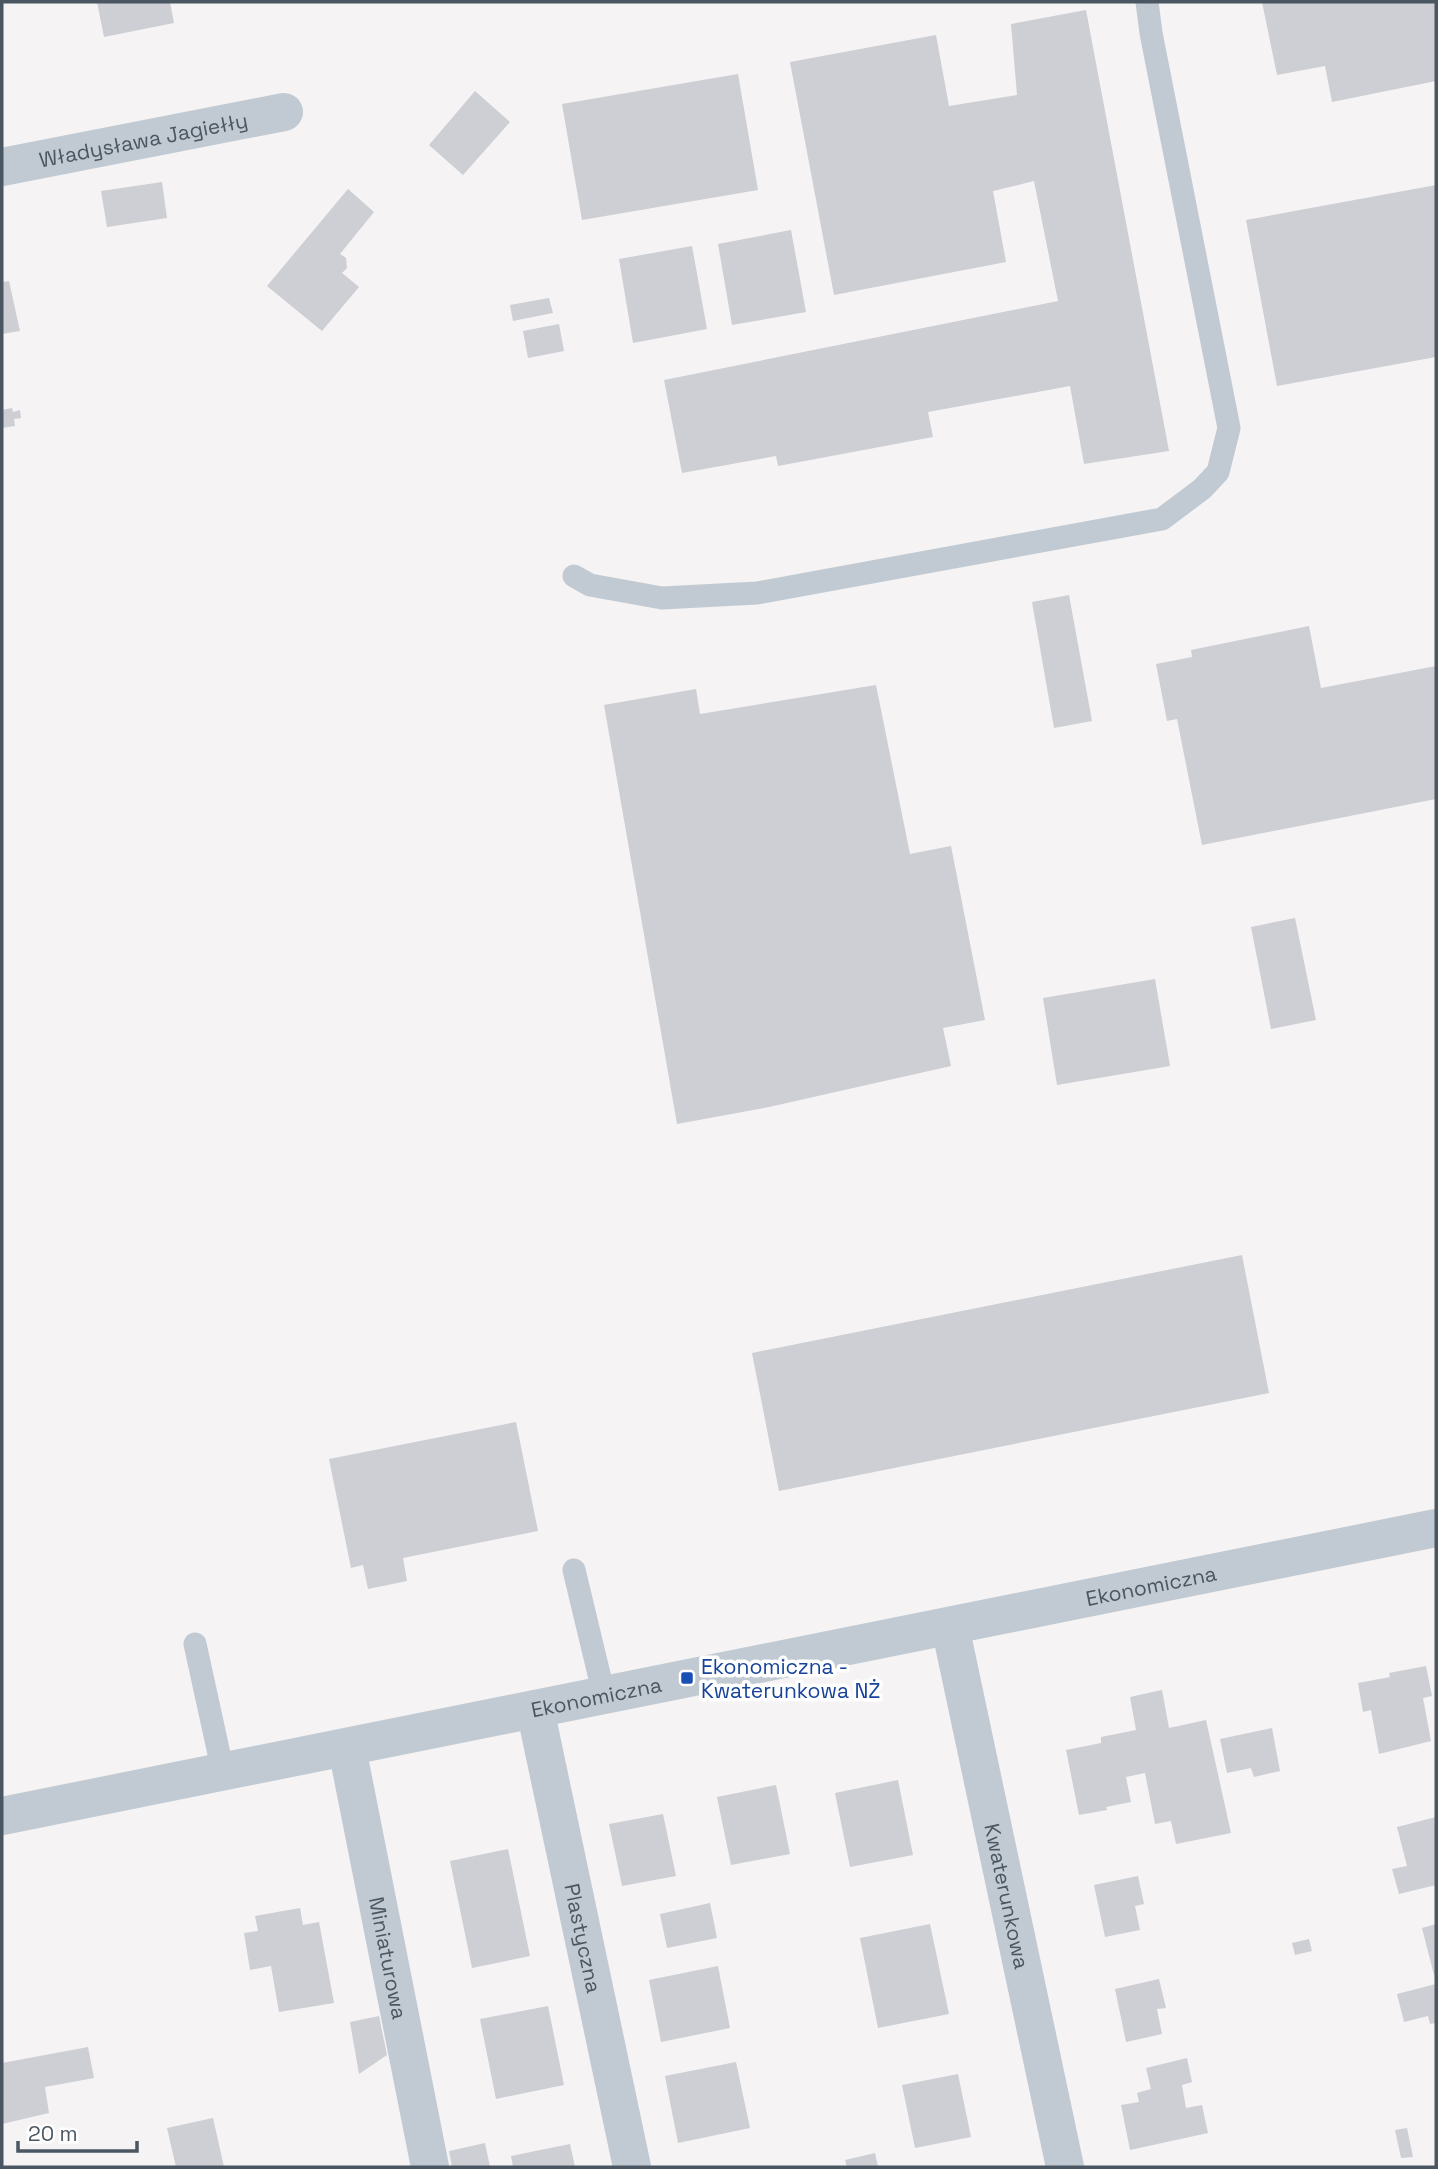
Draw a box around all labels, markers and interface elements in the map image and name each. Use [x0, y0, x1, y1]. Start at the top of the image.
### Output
street label: Władysława Jagiełły [37, 106, 250, 173]
street label: Ekonomiczna [1083, 1559, 1219, 1612]
place label: Ekonomiczna - Kwaterunkowa NŻ [701, 1653, 880, 1704]
street label: Ekonomiczna [528, 1670, 664, 1723]
marker: Ekonomiczna - Kwaterunkowa NŻ [679, 1670, 695, 1686]
street label: Kwaterunkowa [979, 1821, 1036, 1971]
street label: Plastyczna [559, 1881, 608, 1995]
street label: Miniaturowa [363, 1894, 414, 2022]
scale bar [18, 2110, 136, 2154]
text: 20 m [28, 2120, 78, 2147]

